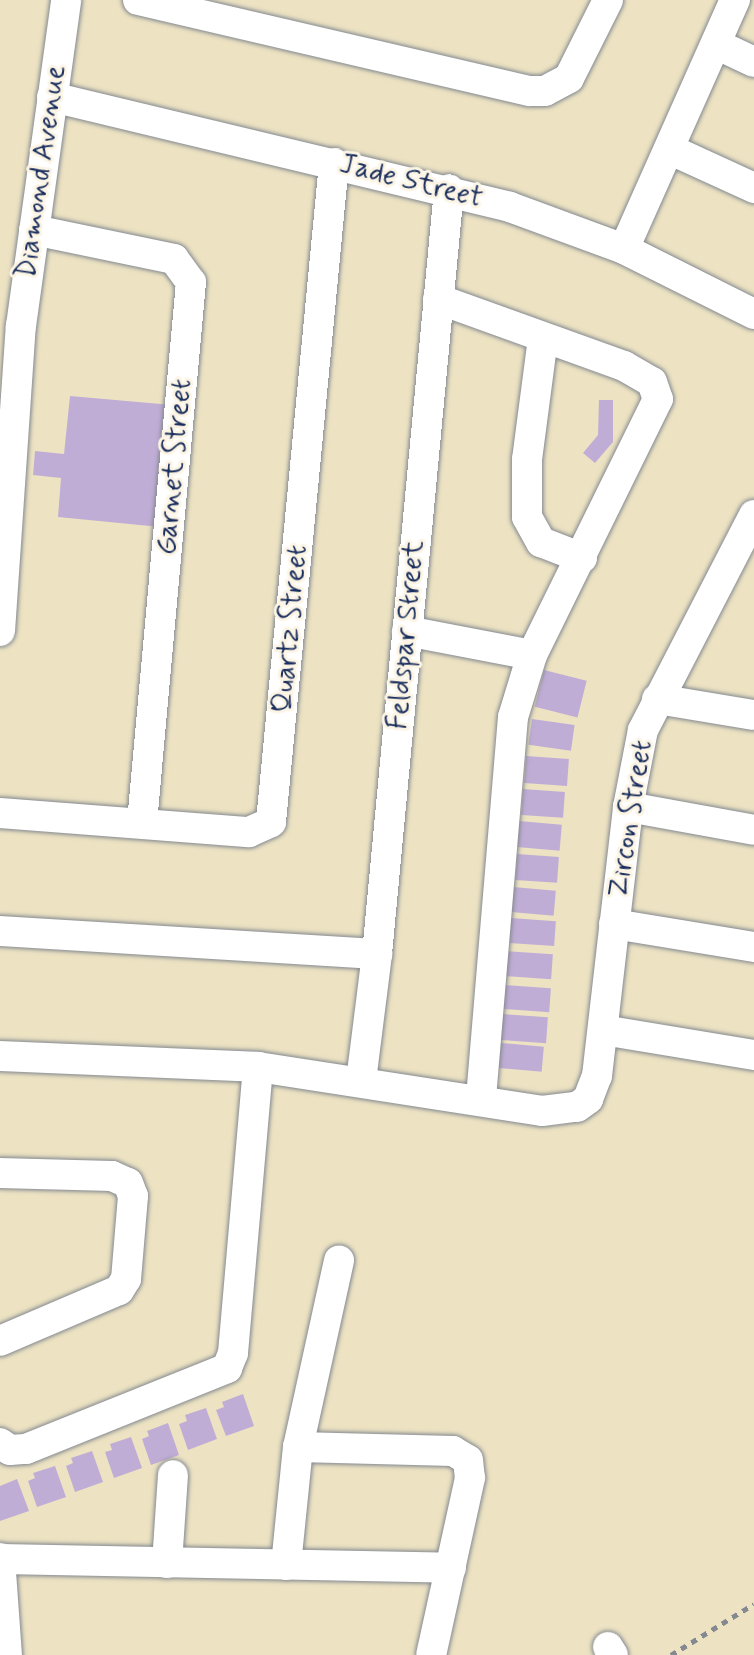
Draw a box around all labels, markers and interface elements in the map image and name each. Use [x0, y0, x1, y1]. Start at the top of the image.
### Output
street label: Diamond Avenue [11, 67, 73, 277]
street label: Jade Street [337, 148, 485, 216]
street label: Garnet Street [150, 375, 200, 559]
street label: Feldspar Street [382, 539, 432, 731]
street label: Quartz Street [267, 541, 315, 717]
street label: Zircon Street [602, 736, 660, 902]

